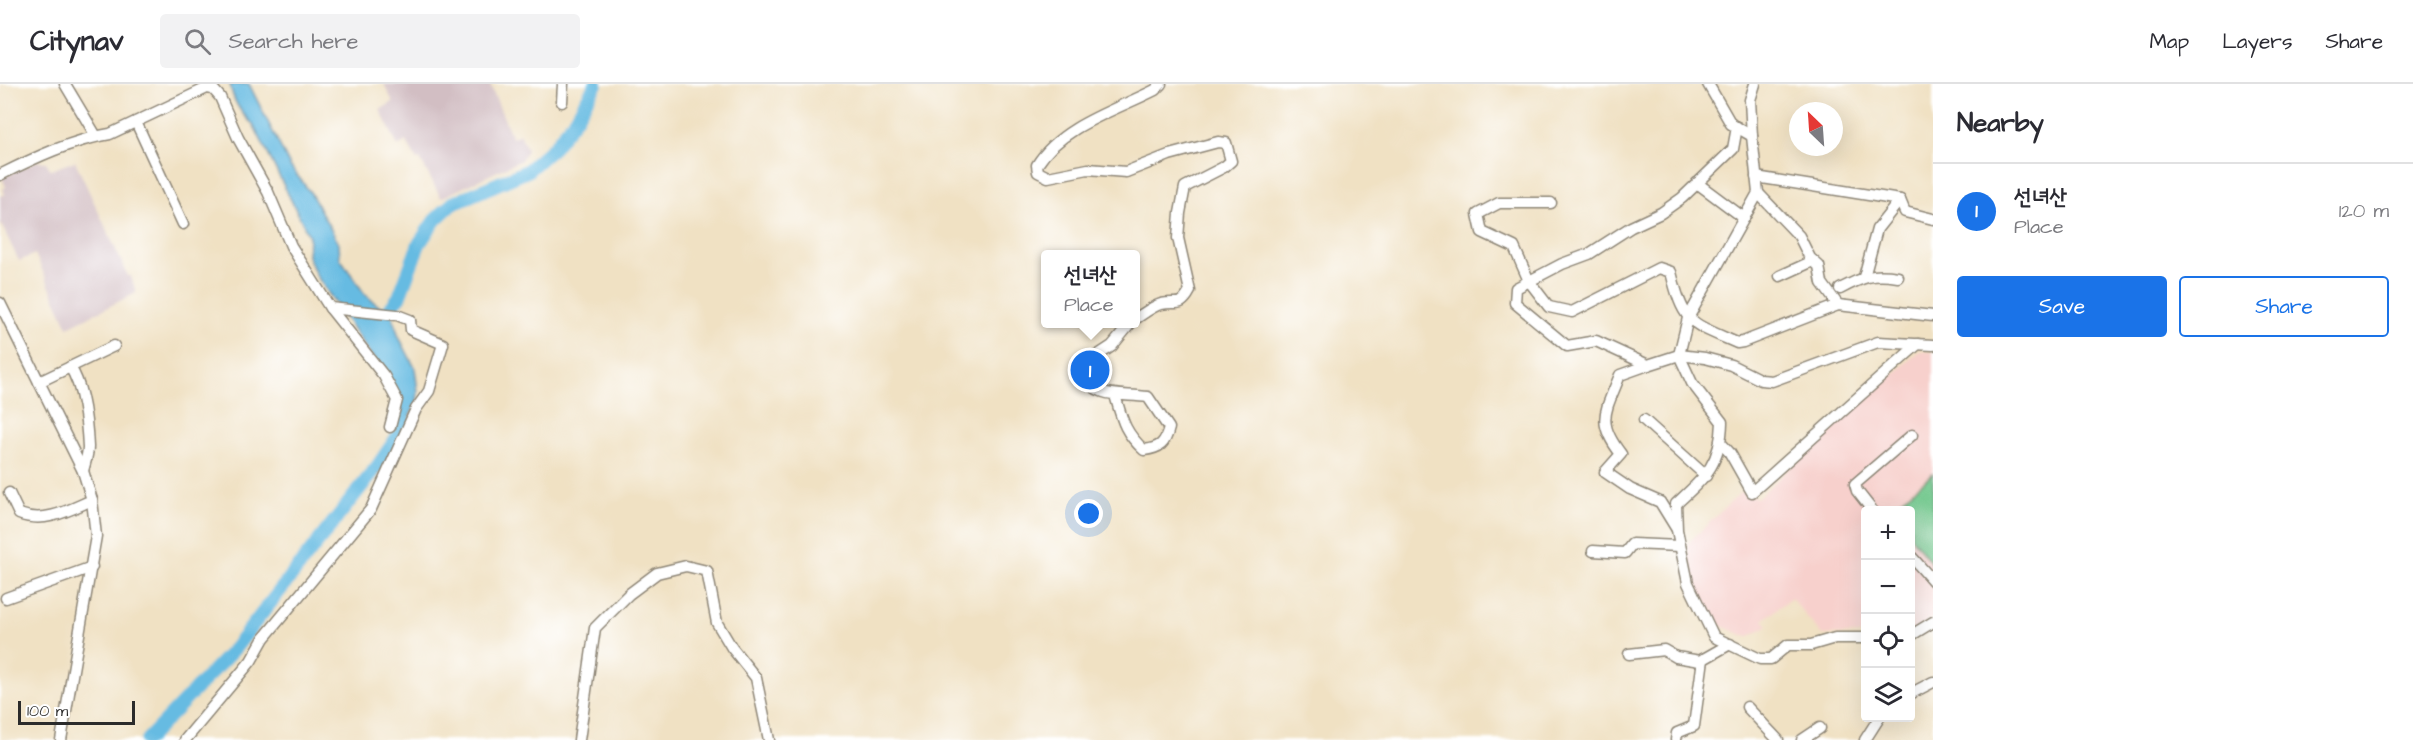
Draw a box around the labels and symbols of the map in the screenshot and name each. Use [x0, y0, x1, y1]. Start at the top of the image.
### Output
north arrow [1789, 102, 1843, 156]
pin: 1 [1070, 348, 1110, 392]
your location [1074, 499, 1103, 528]
scale bar [18, 698, 135, 726]

